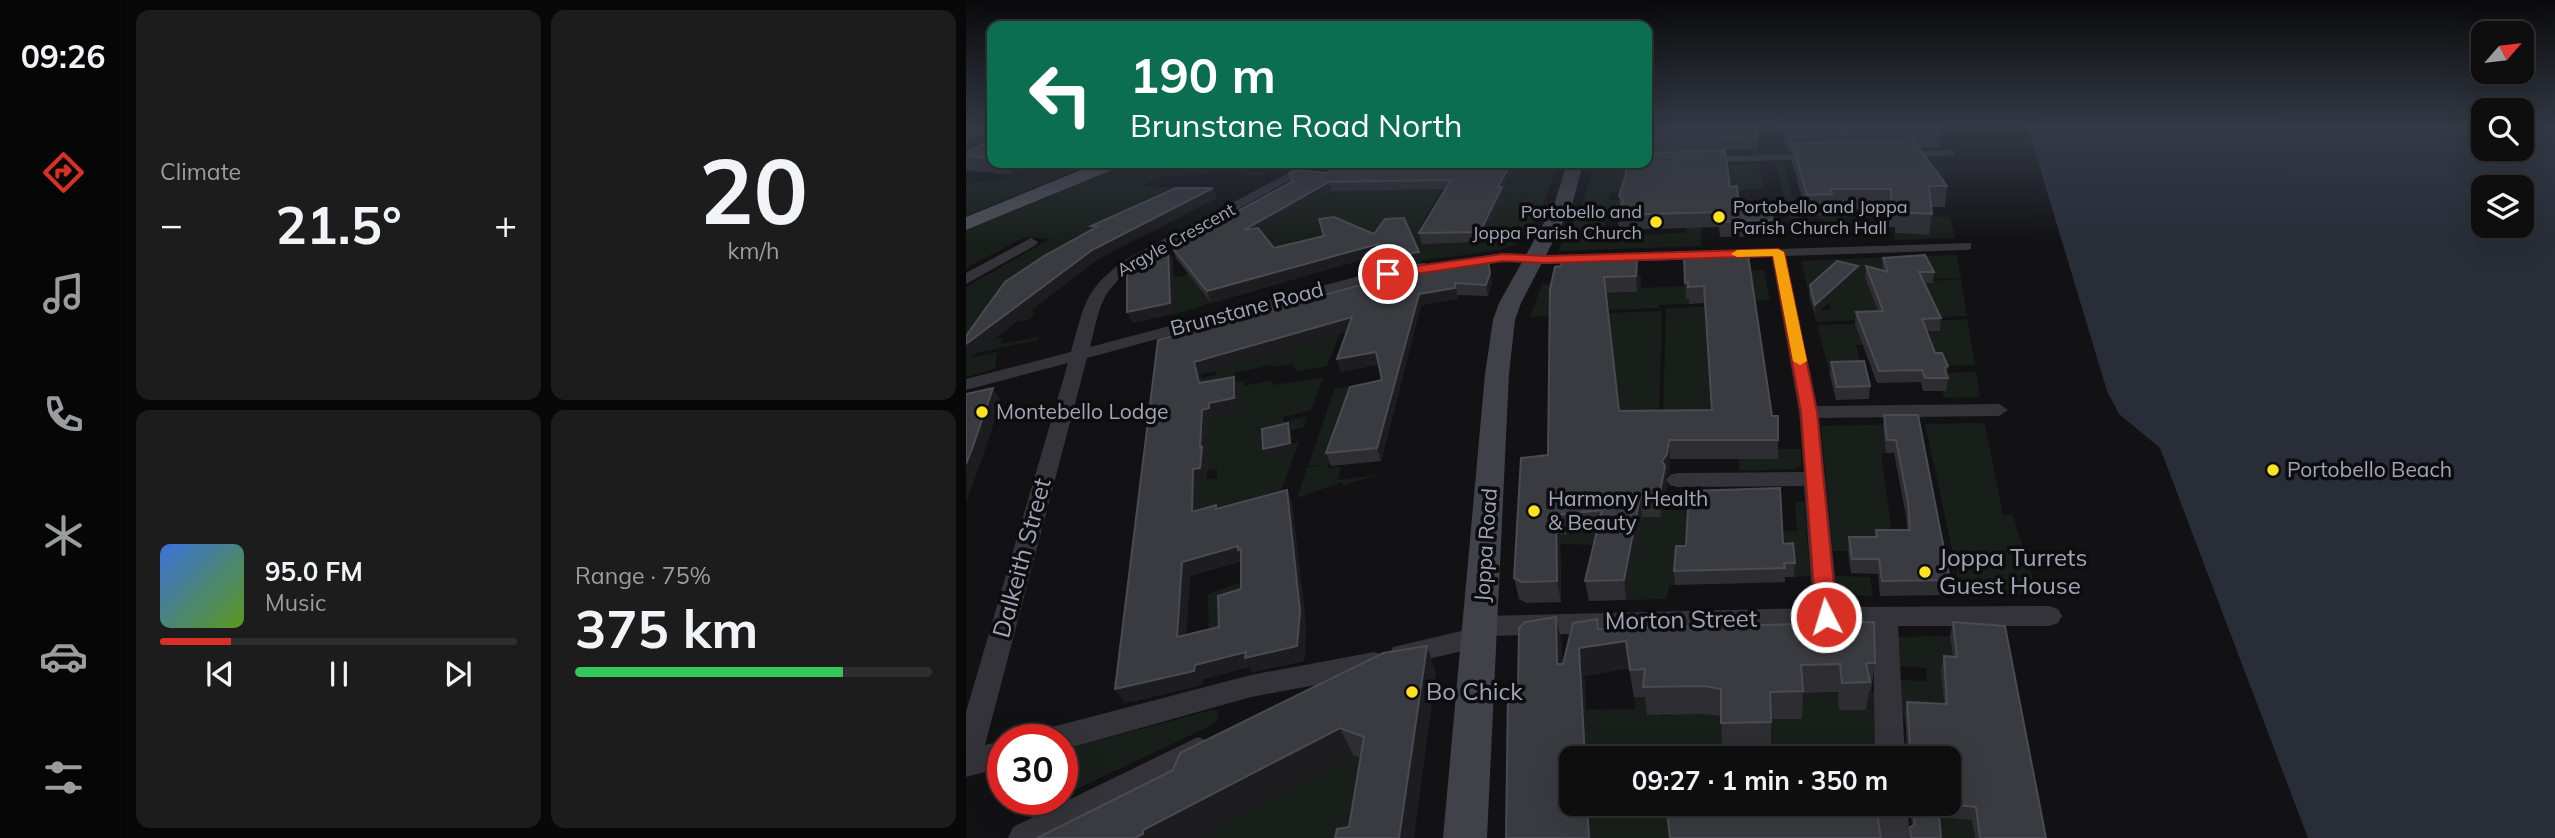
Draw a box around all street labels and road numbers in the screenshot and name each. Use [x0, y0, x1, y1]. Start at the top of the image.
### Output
street label: Argyle Crescent [1113, 198, 1239, 282]
street label: Brunstane Road [1167, 275, 1326, 341]
street label: Dalkeith Street [985, 475, 1057, 641]
street label: Joppa Road [1468, 487, 1502, 603]
street label: Morton Street [1605, 603, 1757, 635]

